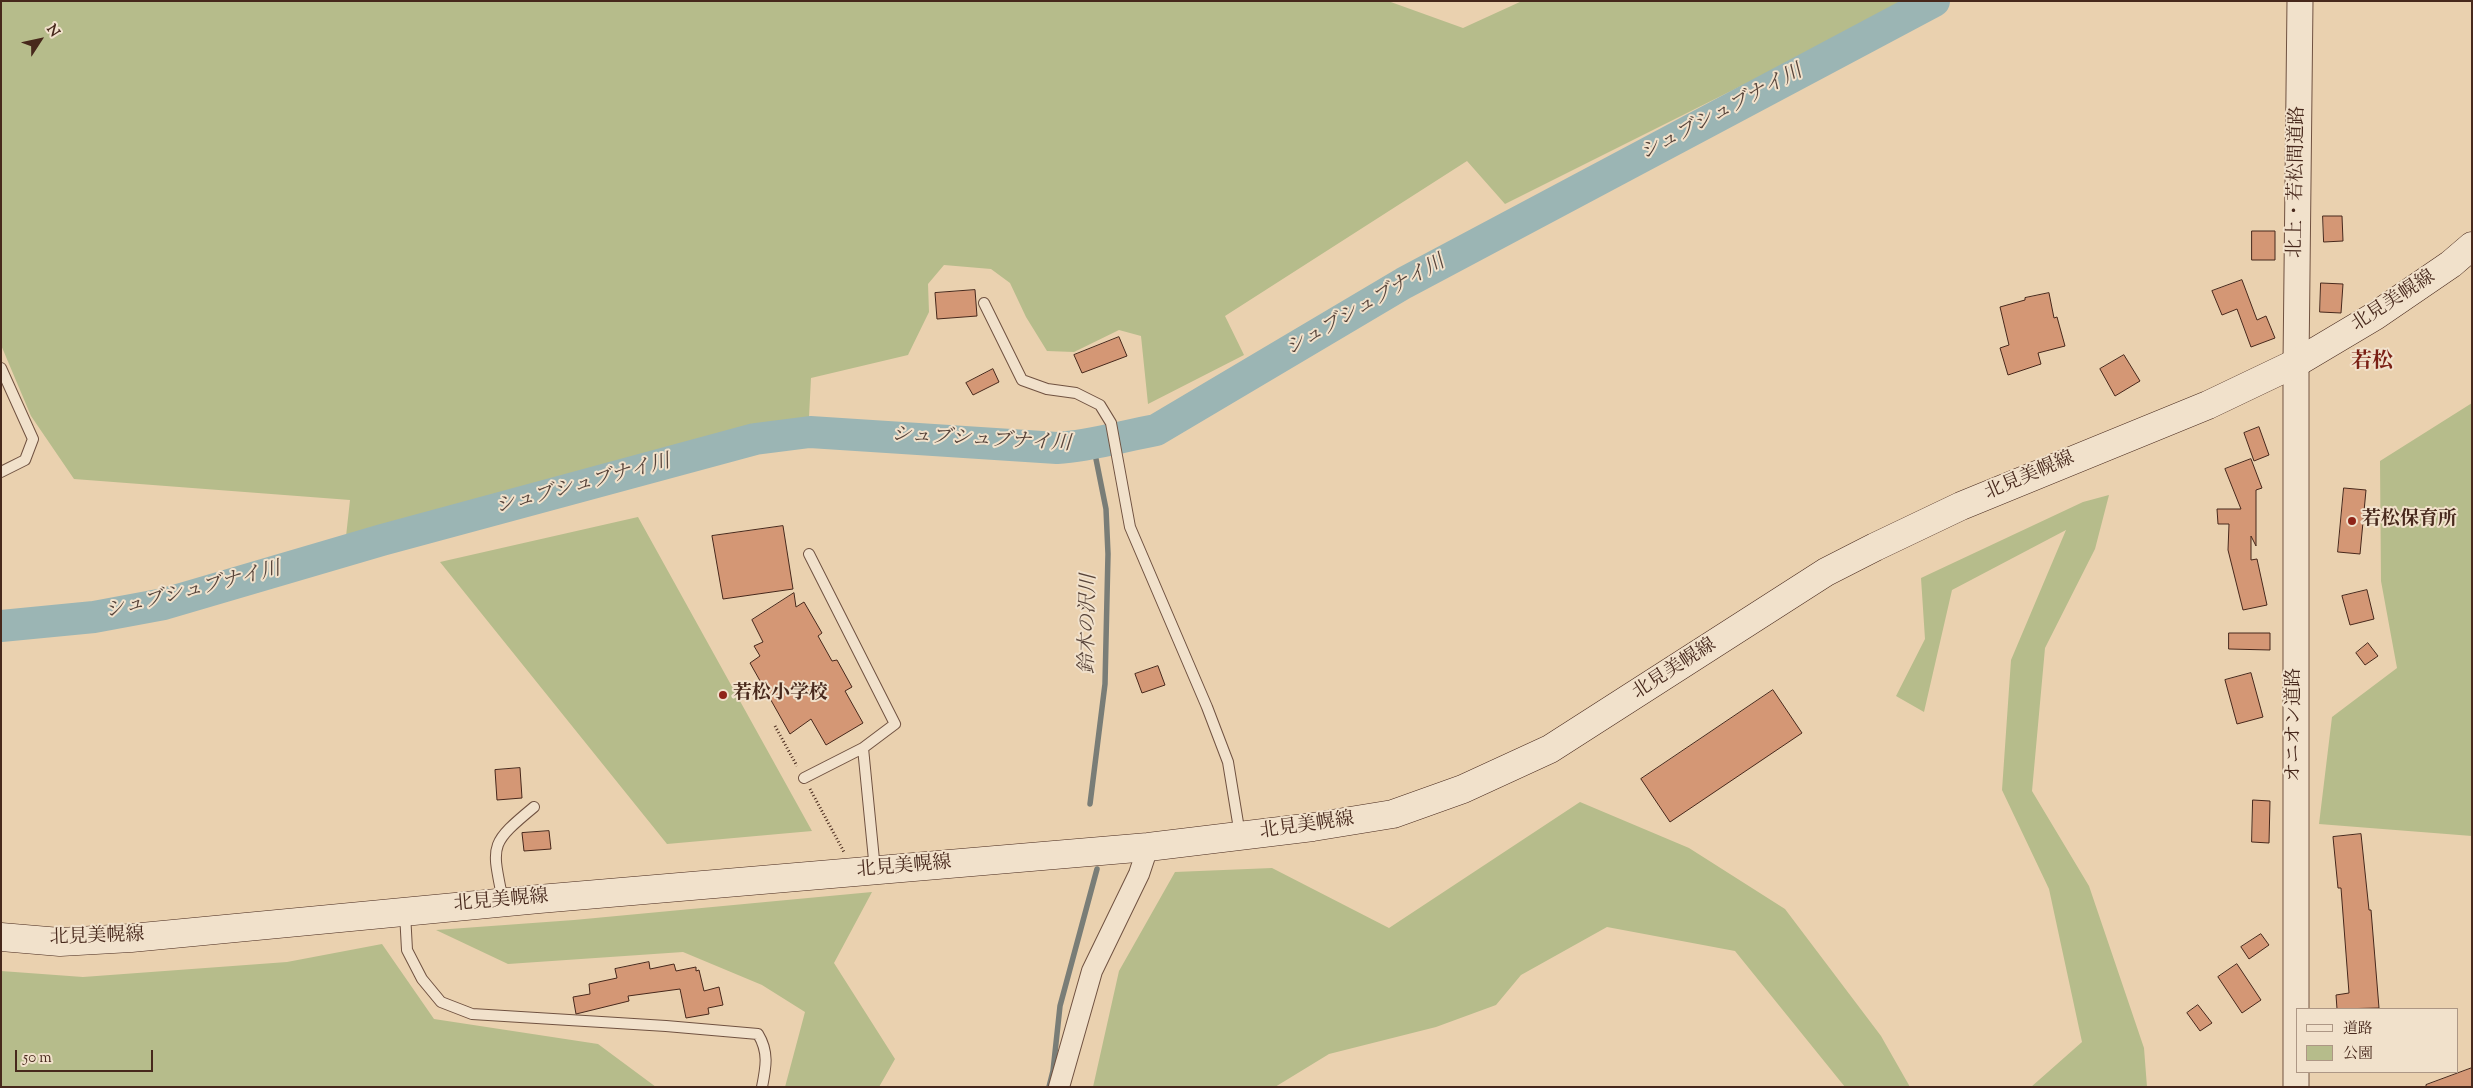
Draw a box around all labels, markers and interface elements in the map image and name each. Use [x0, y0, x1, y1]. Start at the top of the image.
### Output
north arrow [15, 15, 65, 65]
text: N [41, 21, 64, 42]
water label: シュブシュブナイ川 [1637, 61, 1807, 167]
street label: 北上・若松間道路 [2285, 106, 2311, 258]
water label: シュブシュブナイ川 [1282, 252, 1450, 362]
street label: 北見美幌線 [2348, 267, 2440, 337]
district label: 若松 [2351, 350, 2393, 376]
water label: シュブシュブナイ川 [890, 424, 1072, 458]
street label: 北見美幌線 [1982, 448, 2078, 506]
water label: シュブシュブナイ川 [493, 451, 673, 521]
place label: 若松保育所 [2362, 510, 2457, 532]
marker: 若松保育所 [2346, 515, 2358, 527]
water label: シュブシュブナイ川 [103, 559, 283, 625]
water label: 鈴木の沢川 [1077, 574, 1103, 674]
street label: 北見美幌線 [1629, 635, 1721, 705]
street label: オニオン道路 [2285, 668, 2307, 782]
place label: 若松小学校 [733, 684, 828, 706]
marker: 若松小学校 [717, 689, 729, 701]
street label: 北見美幌線 [1258, 809, 1356, 845]
street label: 北見美幌線 [856, 853, 952, 883]
street label: 北見美幌線 [453, 887, 549, 917]
street label: 北見美幌線 [49, 925, 145, 951]
legend [2296, 1008, 2458, 1073]
text: 道路 [2343, 1019, 2373, 1040]
scale bar [18, 1040, 155, 1072]
text: 公園 [2343, 1044, 2373, 1065]
text: 50 m [23, 1048, 52, 1069]

